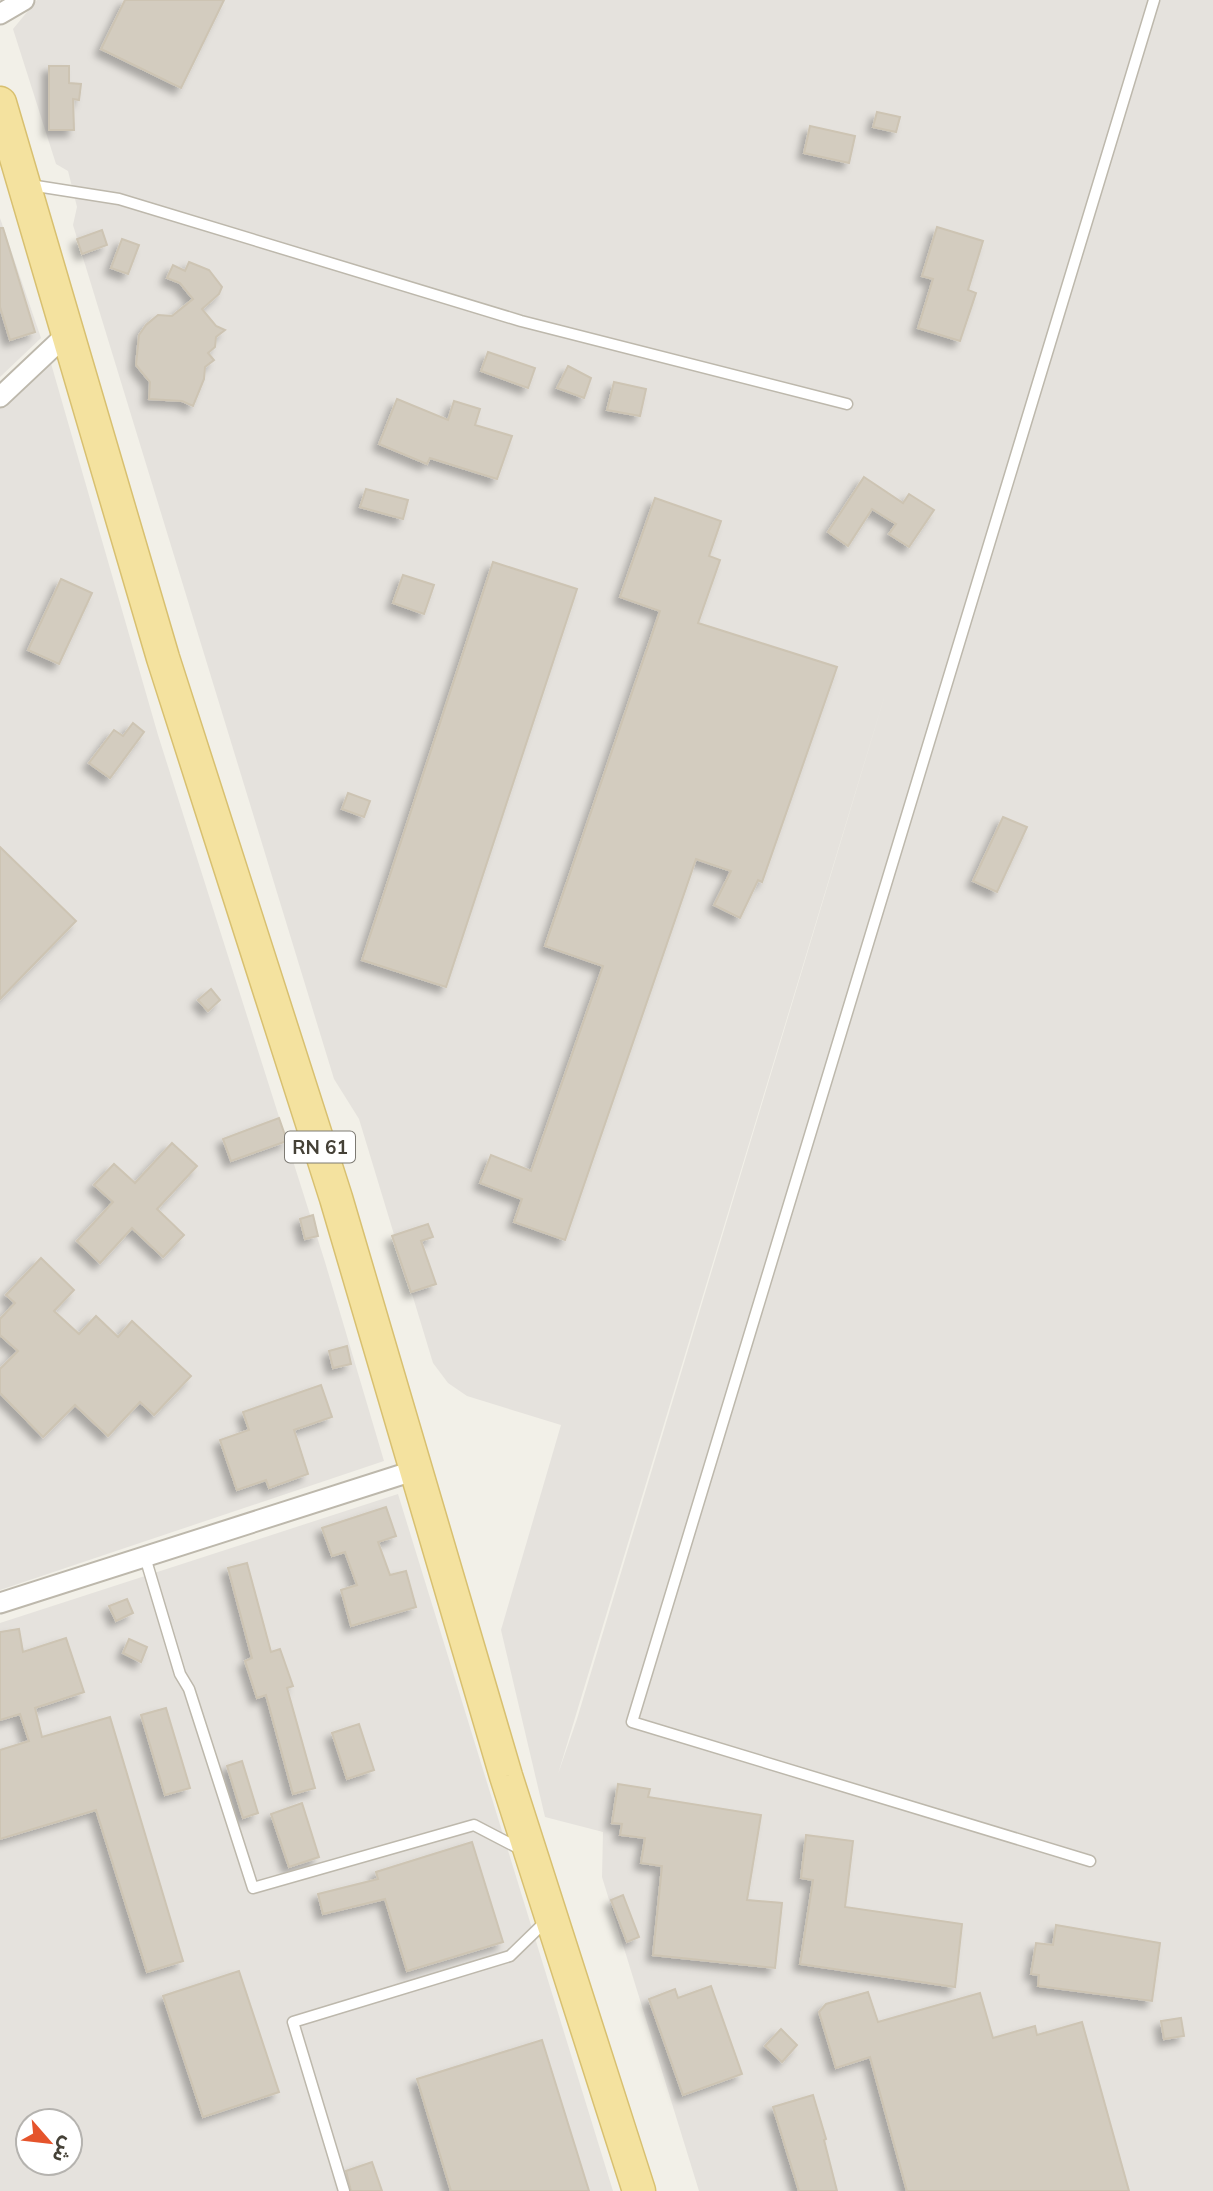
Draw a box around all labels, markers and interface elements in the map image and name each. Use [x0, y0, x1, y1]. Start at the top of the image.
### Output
road number: RN 61 [285, 1132, 355, 1162]
north arrow [14, 2107, 84, 2177]
text: ش [47, 2133, 81, 2167]

